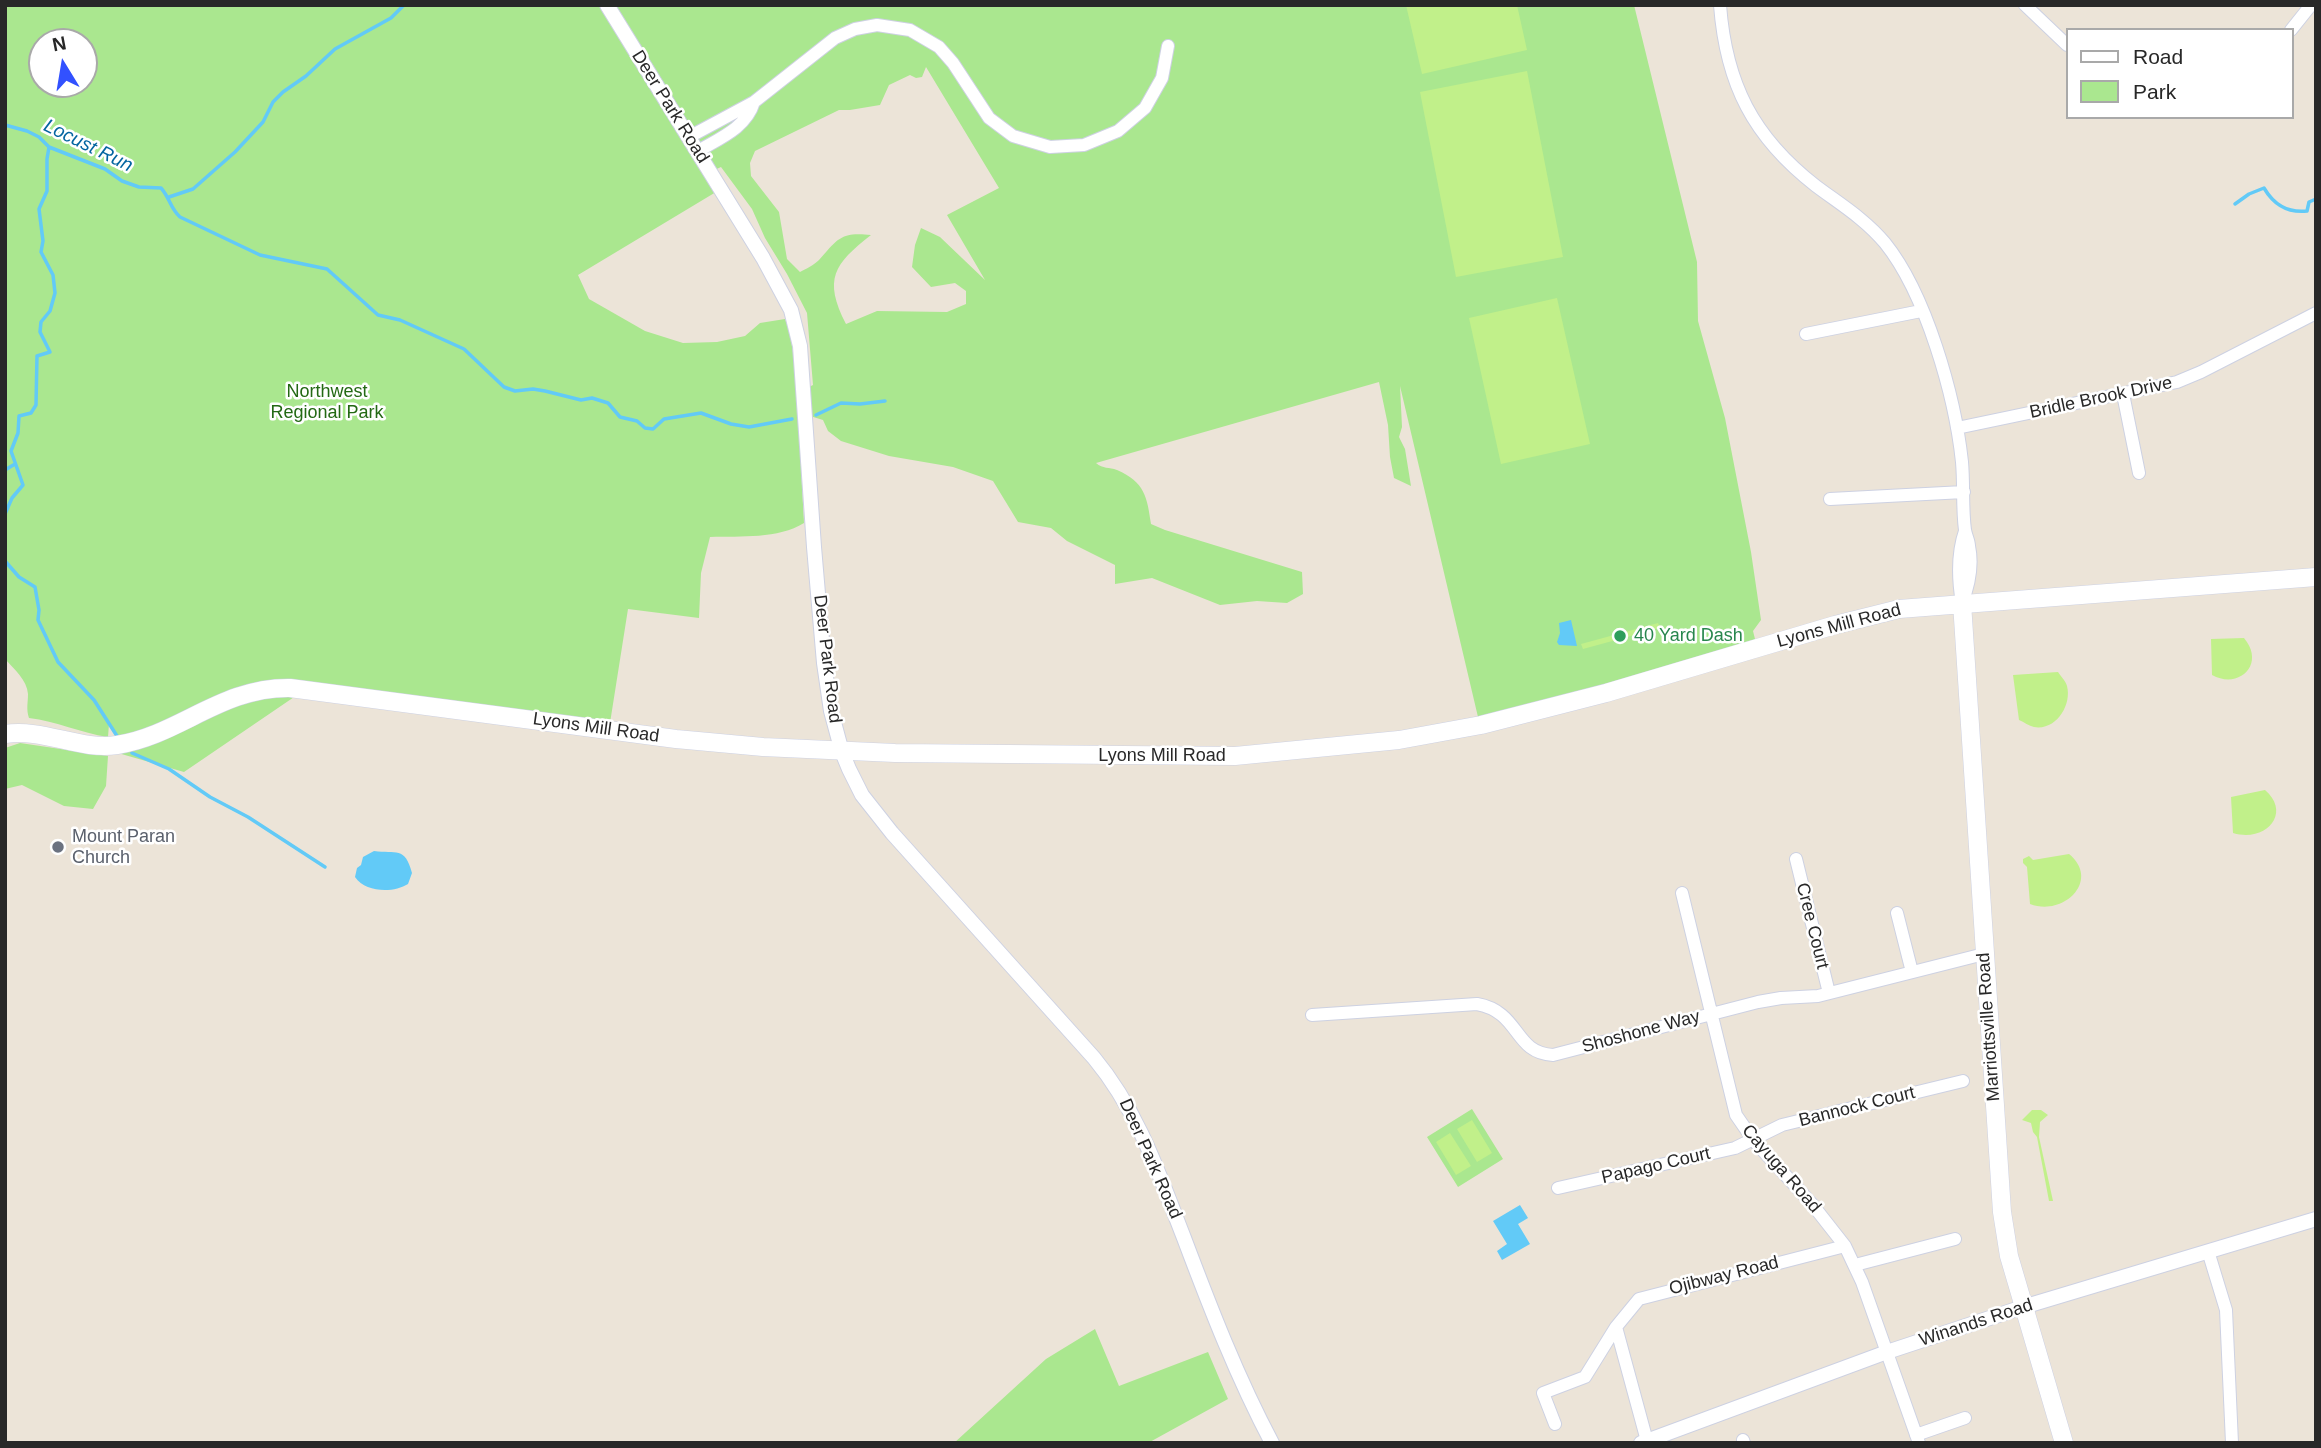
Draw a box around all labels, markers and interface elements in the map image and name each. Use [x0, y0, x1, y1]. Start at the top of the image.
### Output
north arrow [28, 28, 98, 98]
legend [2066, 28, 2293, 119]
text: N [51, 32, 68, 55]
text: Road [2133, 45, 2183, 68]
street label: Deer Park Road [627, 47, 713, 167]
text: Park [2133, 80, 2176, 103]
water label: Locust Run [40, 115, 136, 177]
street label: Bridle Brook Drive [2028, 372, 2174, 424]
park label: Northwest Regional Park [270, 381, 384, 424]
street label: Deer Park Road [808, 594, 846, 724]
street label: Lyons Mill Road [1775, 599, 1903, 653]
place label: 40 Yard Dash [1634, 625, 1743, 647]
marker: 40 Yard Dash [1612, 628, 1628, 644]
street label: Lyons Mill Road [531, 708, 661, 748]
street label: Lyons Mill Road [1098, 745, 1226, 767]
place label: Mount Paran Church [72, 826, 175, 868]
marker: Mount Paran Church [50, 839, 66, 855]
street label: Cree Court [1791, 881, 1833, 971]
street label: Marriottsville Road [1973, 952, 2005, 1102]
street label: Shoshone Way [1580, 1006, 1702, 1058]
street label: Bannock Court [1797, 1082, 1917, 1132]
street label: Deer Park Road [1114, 1096, 1186, 1222]
street label: Cayuga Road [1737, 1120, 1825, 1218]
street label: Papago Court [1599, 1143, 1713, 1189]
street label: Ojibway Road [1667, 1252, 1781, 1300]
street label: Winands Road [1917, 1294, 2035, 1352]

